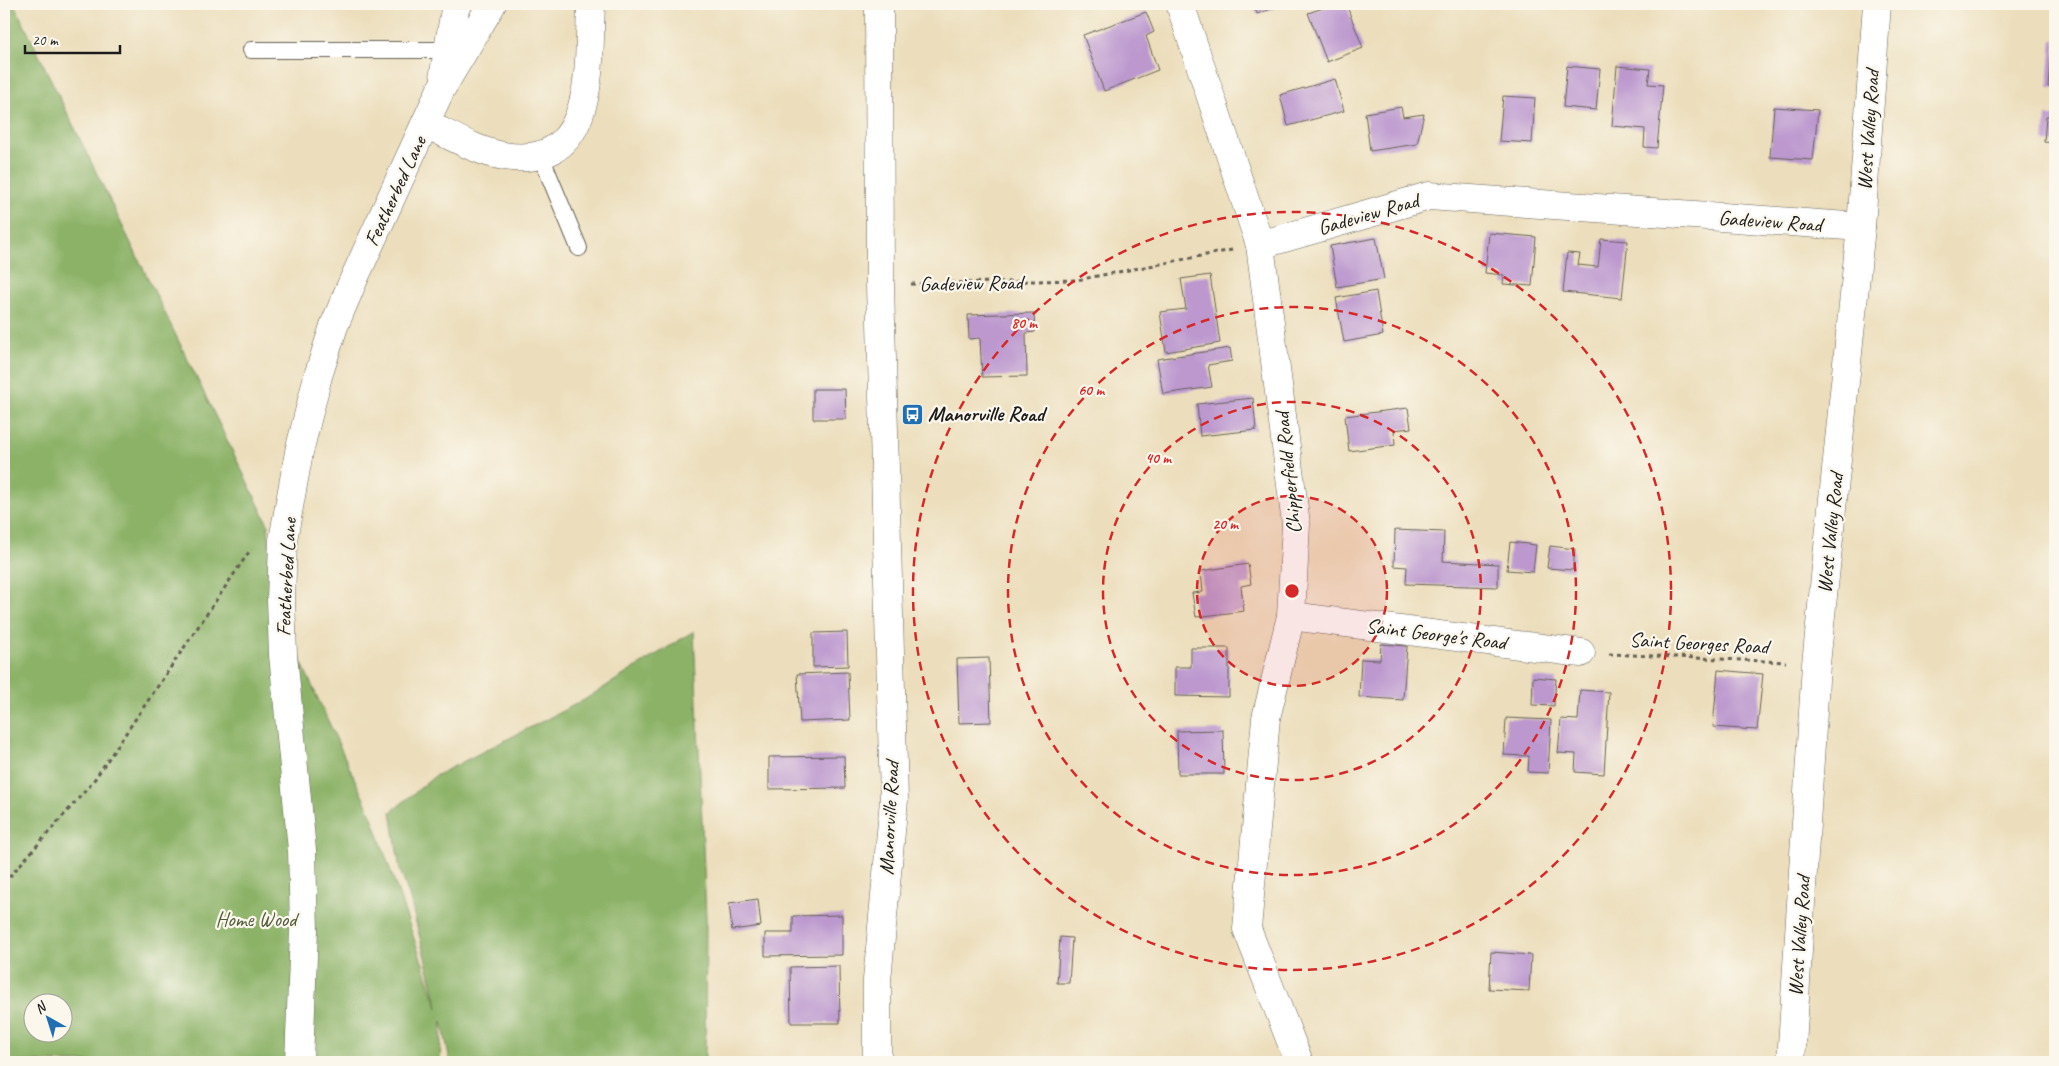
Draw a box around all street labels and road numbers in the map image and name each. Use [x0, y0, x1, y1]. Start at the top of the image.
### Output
street label: West Valley Road [1851, 66, 1885, 191]
street label: Featherbed Lane [358, 131, 432, 250]
street label: Gadeview Road [1315, 186, 1425, 241]
street label: Gadeview Road [1717, 204, 1826, 238]
street label: Gadeview Road [919, 269, 1027, 297]
street label: Chipperfield Road [1268, 407, 1307, 535]
street label: West Valley Road [1811, 469, 1850, 594]
street label: Featherbed Lane [270, 516, 302, 637]
street label: Saint George's Road [1364, 613, 1511, 656]
street label: Saint Georges Road [1629, 626, 1772, 660]
street label: Manorville Road [873, 758, 905, 876]
street label: West Valley Road [1782, 872, 1816, 997]

